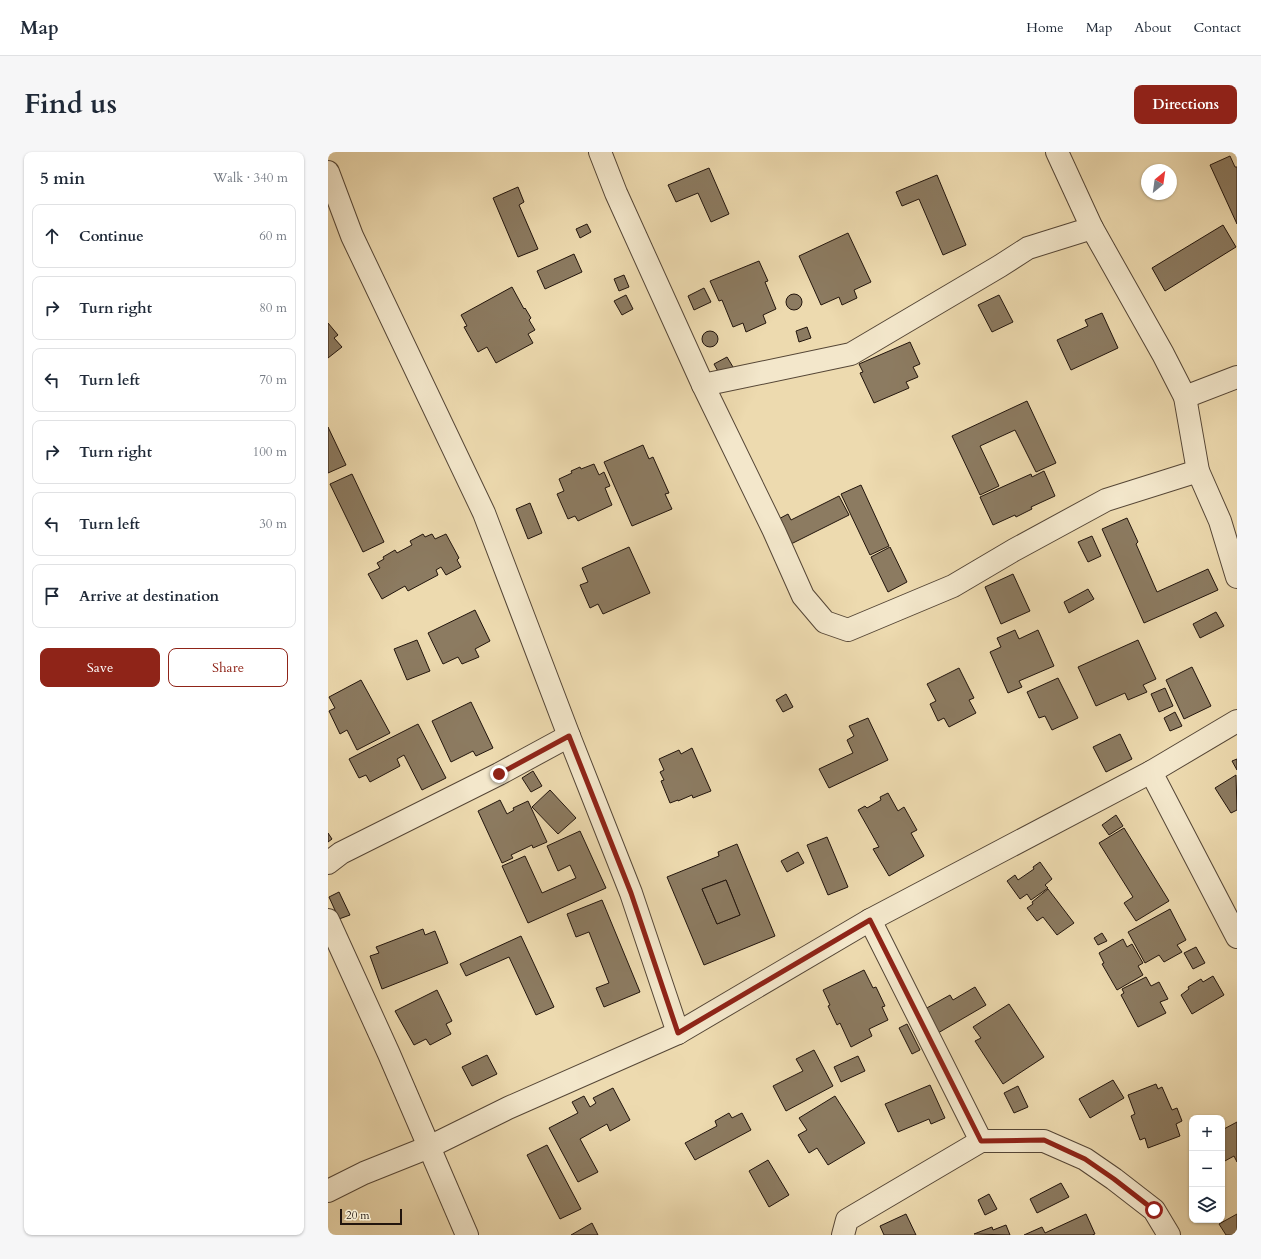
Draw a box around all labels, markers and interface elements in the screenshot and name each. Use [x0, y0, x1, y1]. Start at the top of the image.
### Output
text: Map [20, 15, 59, 41]
text: Home [1026, 18, 1064, 37]
text: Map [1086, 18, 1112, 37]
text: About [1134, 18, 1171, 37]
text: Contact [1193, 18, 1241, 37]
text: Find us [24, 85, 117, 123]
button: Directions [1134, 85, 1237, 124]
north arrow [1141, 164, 1177, 200]
text: 5 min [40, 167, 85, 190]
text: Walk · 340 m [213, 169, 288, 187]
icon: ahead [41, 225, 63, 247]
text: Continue [79, 226, 144, 246]
text: 60 m [259, 227, 287, 245]
icon: right [41, 297, 63, 319]
text: Turn right [79, 298, 152, 318]
text: 80 m [259, 299, 287, 317]
icon: left [41, 369, 63, 391]
text: Turn left [79, 370, 140, 390]
text: 70 m [259, 371, 287, 389]
icon: right [41, 441, 63, 463]
text: Turn right [79, 442, 152, 462]
text: 100 m [253, 443, 287, 461]
icon: left [41, 513, 63, 535]
text: Turn left [79, 514, 140, 534]
text: 30 m [259, 515, 287, 533]
icon: arrive [41, 585, 63, 607]
text: Arrive at destination [79, 586, 219, 606]
button: Save [40, 648, 160, 687]
button: Share [168, 648, 288, 687]
route end [490, 765, 508, 783]
map controls [1189, 1115, 1225, 1223]
button: + [1189, 1115, 1225, 1151]
button: − [1189, 1151, 1225, 1187]
button: layers [1189, 1187, 1225, 1223]
route start [1145, 1201, 1163, 1219]
scale bar [340, 1207, 402, 1226]
text: 20 m [346, 1208, 370, 1223]

